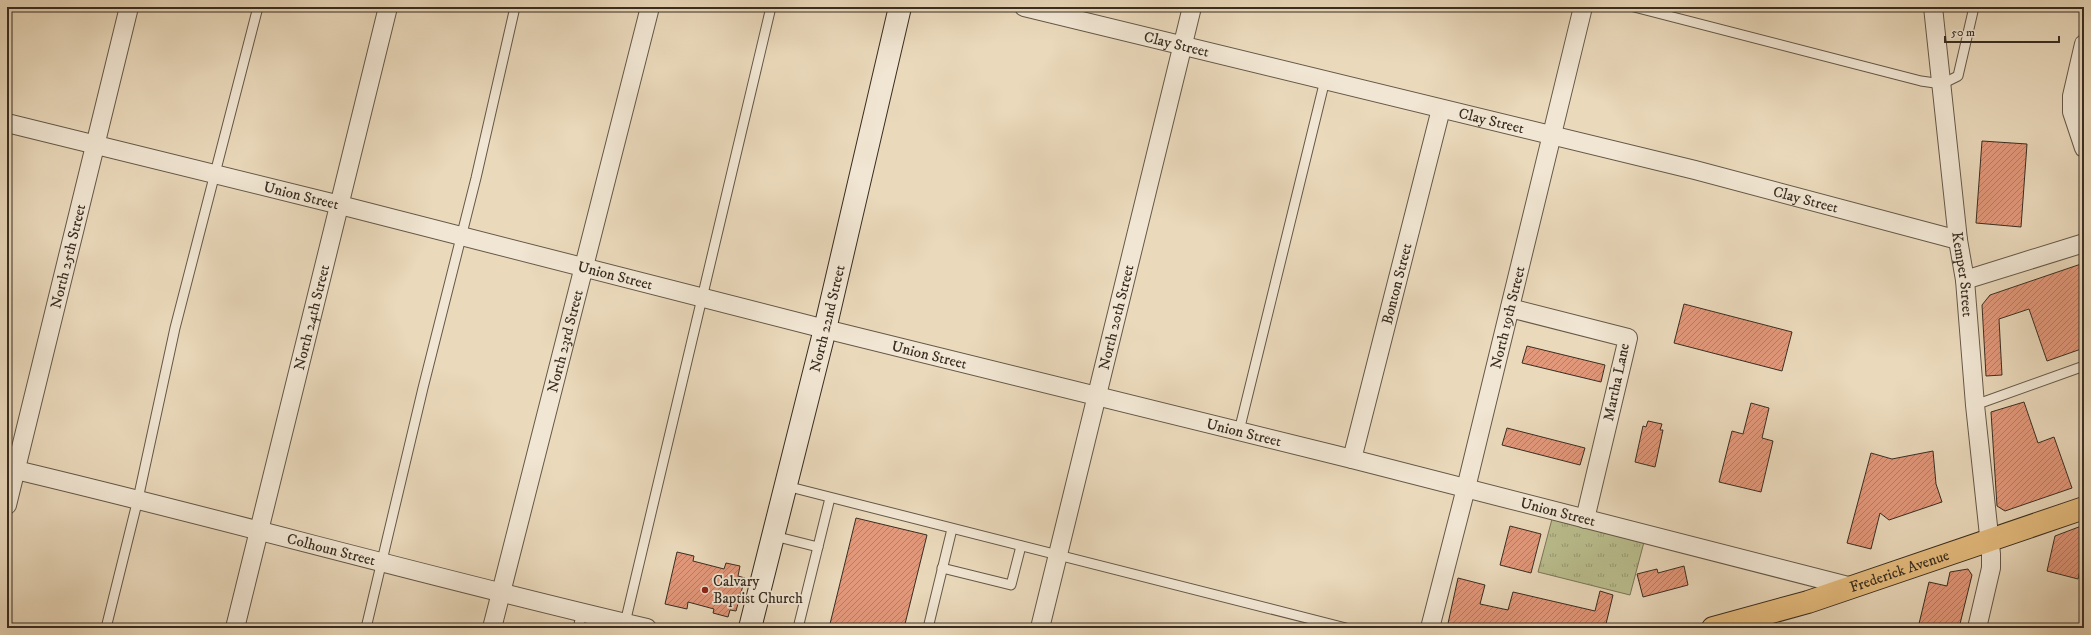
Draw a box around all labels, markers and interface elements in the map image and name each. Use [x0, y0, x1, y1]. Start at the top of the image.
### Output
scale bar [1945, 18, 2059, 44]
text: 50 m [1951, 25, 1975, 40]
street label: Clay Street [1142, 27, 1211, 62]
street label: Clay Street [1457, 104, 1526, 138]
street label: Union Street [261, 178, 341, 214]
street label: Clay Street [1771, 182, 1840, 218]
street label: North 25th Street [46, 202, 90, 311]
street label: Kemper Street [1947, 231, 1977, 318]
street label: Bonton Street [1378, 241, 1417, 326]
street label: Union Street [575, 257, 655, 295]
street label: North 24th Street [290, 262, 334, 372]
street label: North 22nd Street [806, 263, 850, 374]
street label: North 20th Street [1095, 263, 1139, 372]
street label: North 19th Street [1486, 264, 1530, 371]
street label: North 23rd Street [543, 288, 588, 395]
street label: Union Street [890, 337, 969, 374]
street label: Martha Lane [1599, 341, 1634, 423]
street label: Union Street [1204, 414, 1284, 451]
street label: Union Street [1518, 493, 1598, 531]
street label: Colhoun Street [285, 529, 378, 570]
street label: Frederick Avenue [1847, 546, 1952, 597]
place label: Calvary Baptist Church [713, 572, 803, 608]
marker: Calvary Baptist Church [700, 585, 710, 595]

